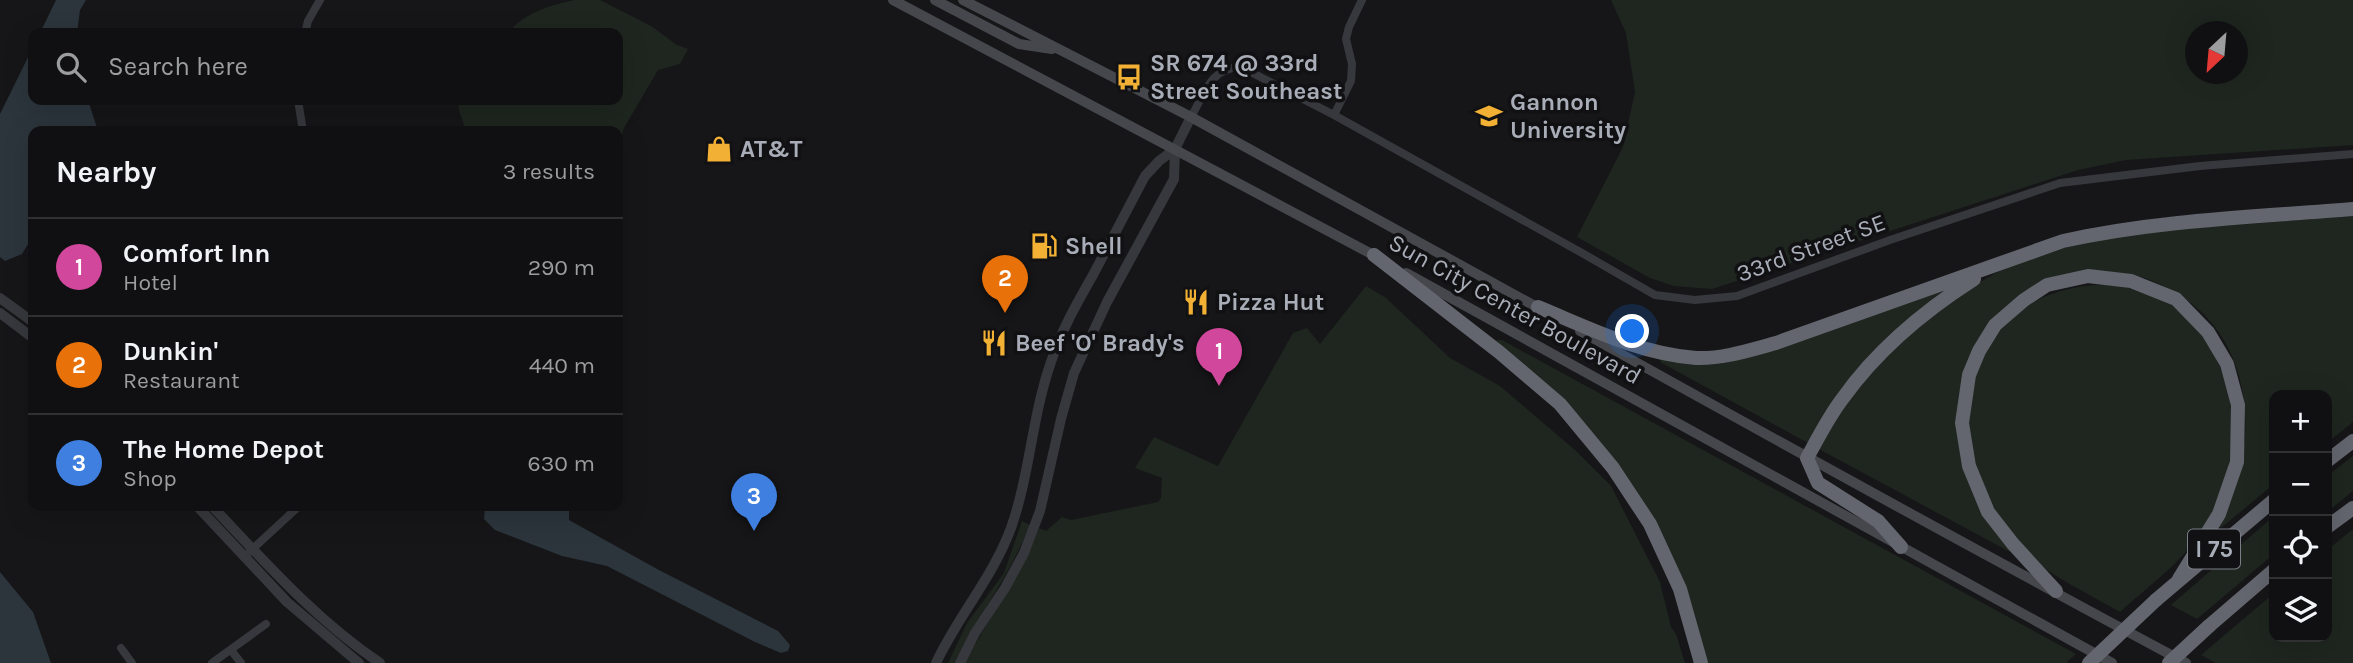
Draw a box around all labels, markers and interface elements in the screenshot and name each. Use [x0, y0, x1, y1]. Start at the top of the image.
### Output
north arrow [2185, 21, 2248, 84]
search box [28, 28, 623, 105]
icon: search [52, 48, 90, 86]
place label: SR 674 @ 33rd Street Southeast [1150, 49, 1342, 105]
text: Search here [108, 51, 248, 82]
bus stop icon: SR 674 @ 33rd Street Southeast [1114, 62, 1144, 92]
place label: Gannon University [1510, 88, 1626, 144]
school or university icon: Gannon University [1474, 101, 1504, 131]
shop icon: AT&T [704, 134, 734, 164]
place label: AT&T [740, 135, 803, 163]
text: Nearby [56, 154, 156, 190]
text: 3 results [503, 158, 595, 185]
street label: 33rd Street SE [1733, 208, 1889, 288]
street label: Sun City Center Boulevard [1384, 228, 1646, 390]
fuel station icon: Shell [1029, 231, 1059, 261]
place label: Shell [1065, 232, 1123, 260]
text: Comfort Inn [123, 238, 271, 269]
text: 1 [75, 254, 83, 281]
text: 290 m [528, 254, 595, 281]
pin: 2 [982, 255, 1028, 313]
text: Hotel [123, 269, 178, 296]
restaurant icon: Pizza Hut [1181, 287, 1211, 317]
place label: Pizza Hut [1217, 288, 1324, 316]
your location [1615, 314, 1649, 348]
restaurant icon: Beef 'O' Brady's [979, 328, 1009, 358]
pin: 1 [1196, 328, 1242, 386]
place label: Beef 'O' Brady's [1015, 329, 1185, 357]
text: Dunkin' [123, 336, 218, 367]
text: 2 [72, 352, 86, 379]
text: 440 m [529, 352, 595, 379]
text: Restaurant [123, 367, 240, 394]
map controls [2269, 390, 2332, 642]
button: + [2269, 390, 2332, 453]
text: The Home Depot [123, 434, 324, 465]
text: 3 [72, 450, 86, 477]
text: 630 m [528, 450, 595, 477]
button: − [2269, 453, 2332, 516]
text: Shop [123, 465, 177, 492]
pin: 3 [731, 473, 777, 531]
button: locate [2269, 516, 2332, 579]
road number: I 75 [2188, 530, 2240, 568]
button: layers [2269, 579, 2332, 642]

